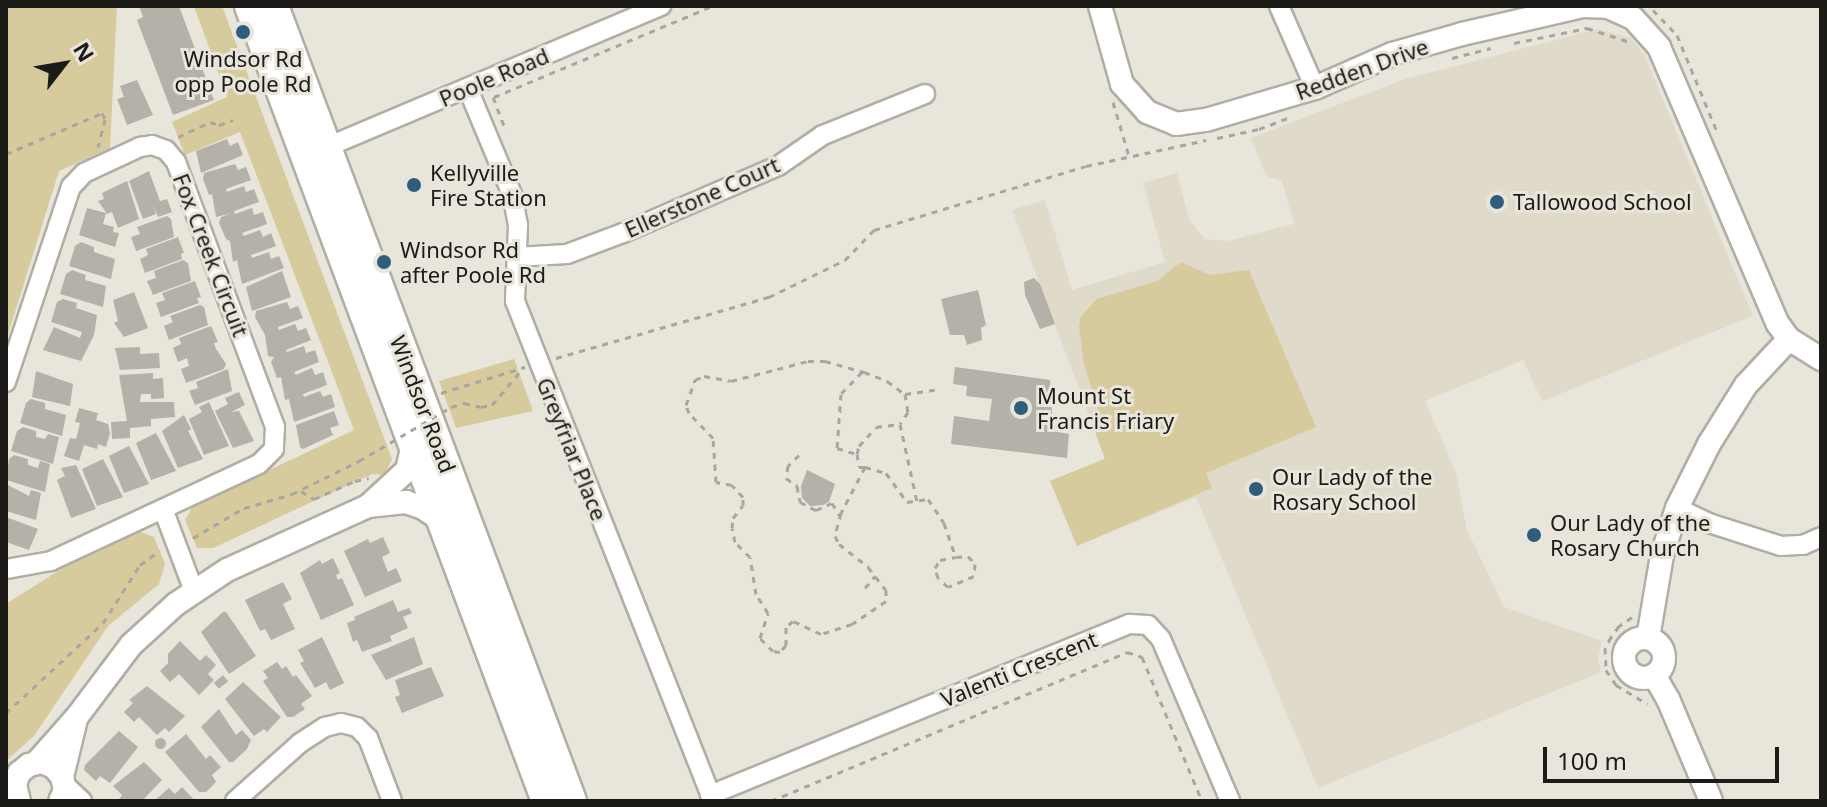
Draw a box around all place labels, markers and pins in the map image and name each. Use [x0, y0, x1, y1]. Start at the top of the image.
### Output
marker: Windsor Rd opp Poole Rd [234, 23, 252, 41]
place label: Windsor Rd opp Poole Rd [174, 45, 312, 96]
place label: Kellyville Fire Station [430, 159, 547, 210]
marker: Kellyville Fire Station [405, 176, 423, 194]
place label: Tallowood School [1513, 189, 1692, 215]
marker: Tallowood School [1488, 193, 1506, 211]
place label: Windsor Rd after Poole Rd [400, 236, 546, 288]
marker: Windsor Rd after Poole Rd [375, 253, 393, 271]
place label: Mount St Francis Friary [1037, 382, 1174, 434]
marker: Mount St Francis Friary [1012, 399, 1030, 417]
place label: Our Lady of the Rosary School [1272, 463, 1432, 514]
marker: Our Lady of the Rosary School [1247, 480, 1265, 498]
place label: Our Lady of the Rosary Church [1550, 509, 1710, 560]
marker: Our Lady of the Rosary Church [1525, 526, 1543, 544]

